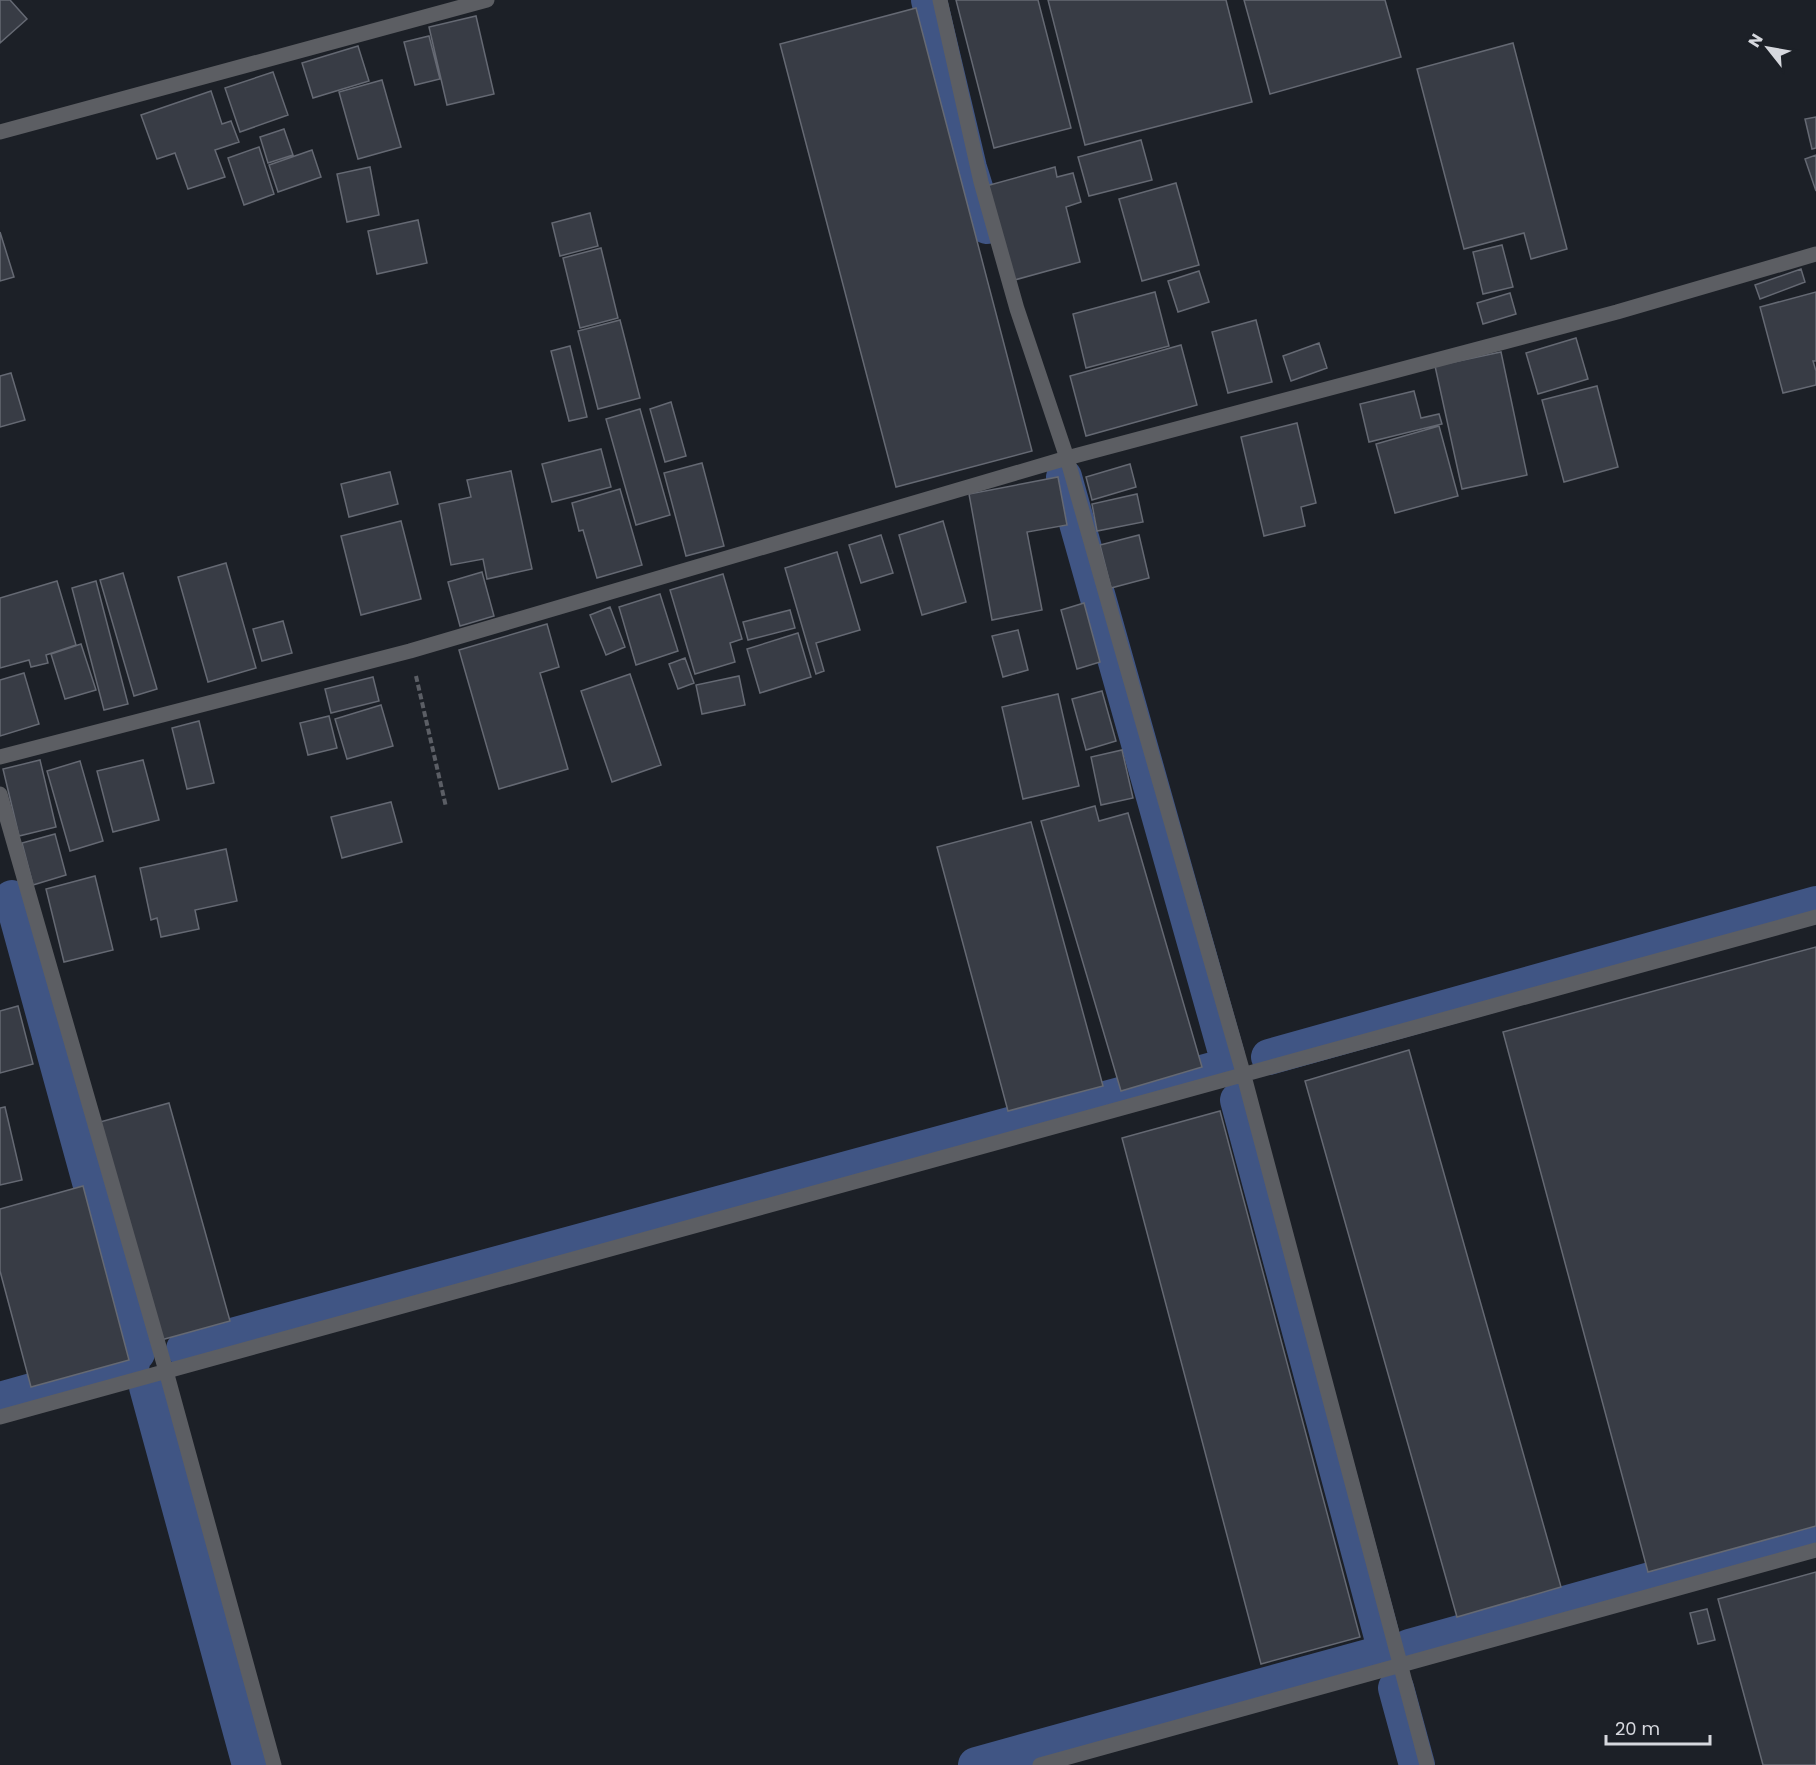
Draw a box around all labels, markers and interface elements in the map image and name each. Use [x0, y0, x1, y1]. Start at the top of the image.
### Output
north arrow [1738, 18, 1798, 78]
text: N [1743, 29, 1769, 52]
scale bar [1606, 1708, 1710, 1746]
text: 20 m [1615, 1716, 1660, 1741]

